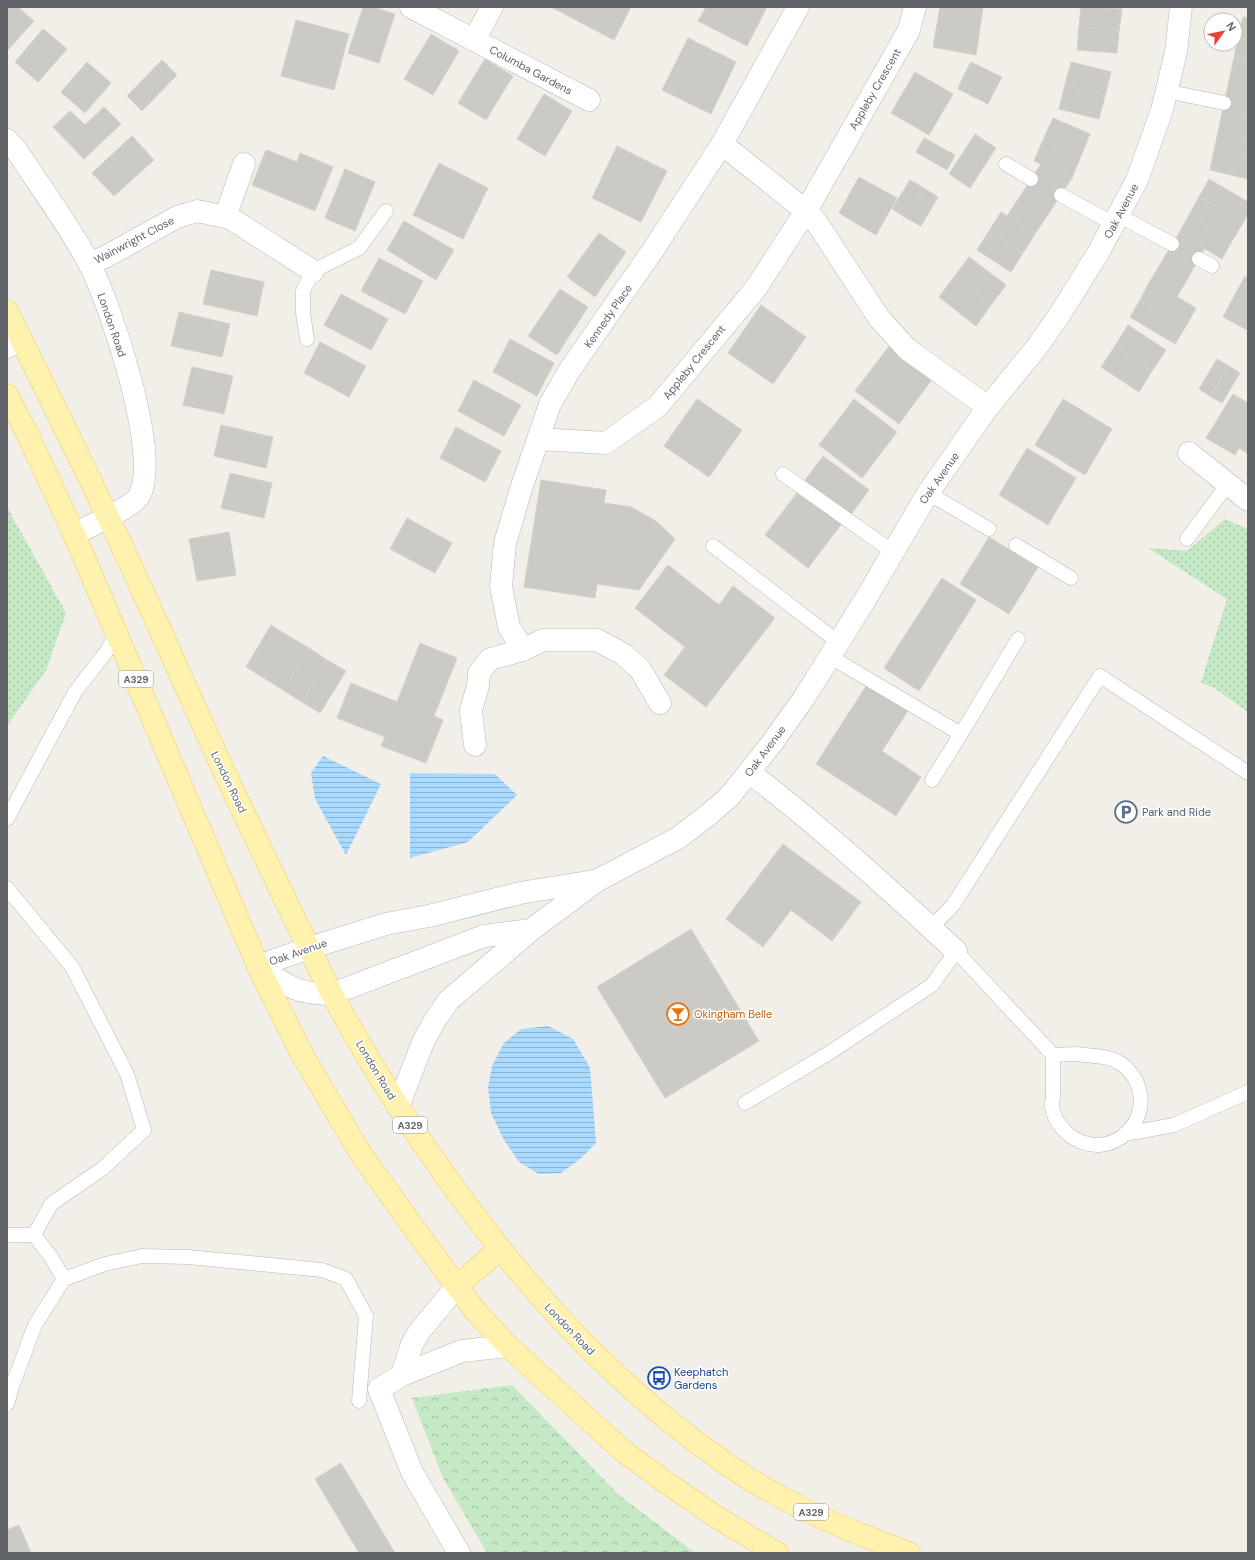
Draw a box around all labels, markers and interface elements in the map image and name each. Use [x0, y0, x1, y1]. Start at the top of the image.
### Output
north arrow [1203, 12, 1243, 52]
text: N [1223, 19, 1239, 34]
street label: Columba Gardens [487, 42, 575, 98]
street label: Appleby Crescent [846, 46, 904, 132]
street label: Oak Avenue [1101, 181, 1141, 241]
street label: Wainwright Close [92, 213, 176, 267]
street label: Kennedy Place [581, 281, 635, 351]
street label: London Road [95, 291, 130, 359]
street label: Appleby Crescent [660, 322, 728, 402]
street label: Oak Avenue [916, 449, 962, 507]
road number: A329 [119, 671, 153, 687]
street label: Oak Avenue [741, 723, 789, 779]
street label: London Road [208, 749, 250, 815]
parking icon: Park and Ride [1113, 799, 1139, 825]
place label: Park and Ride [1142, 805, 1211, 819]
street label: Oak Avenue [267, 936, 329, 968]
bar icon: Okingham Belle [665, 1001, 691, 1027]
place label: Okingham Belle [694, 1007, 772, 1021]
street label: London Road [353, 1038, 399, 1102]
road number: A329 [393, 1117, 427, 1133]
street label: London Road [542, 1300, 598, 1358]
bus stop icon: Keephatch Gardens [646, 1365, 672, 1391]
place label: Keephatch Gardens [674, 1365, 728, 1392]
road number: A329 [794, 1504, 828, 1520]

